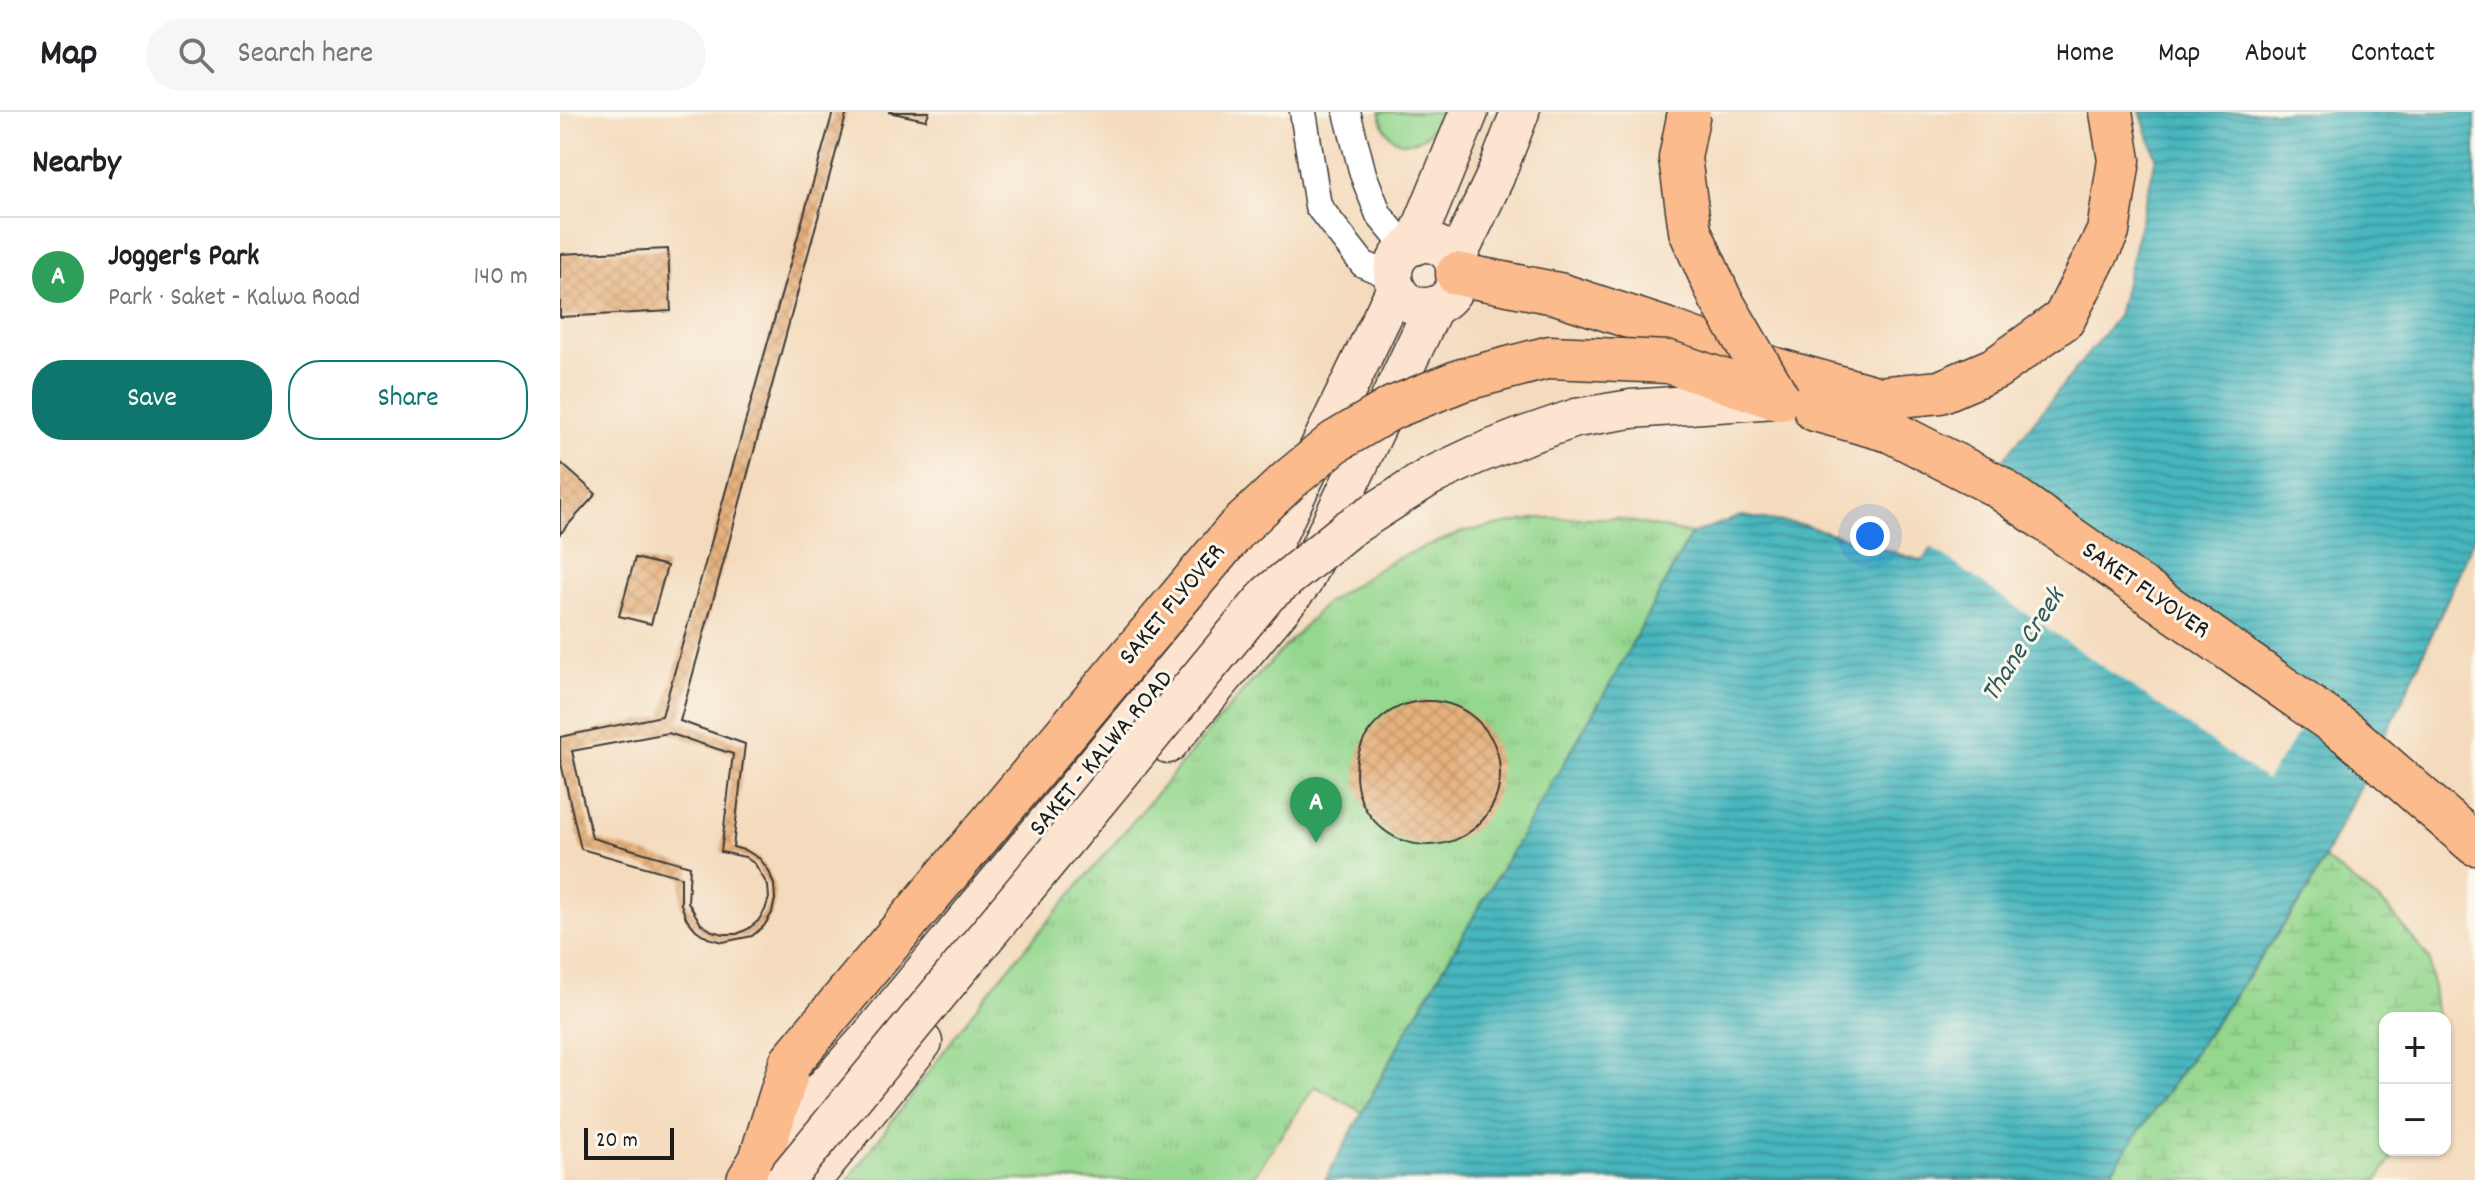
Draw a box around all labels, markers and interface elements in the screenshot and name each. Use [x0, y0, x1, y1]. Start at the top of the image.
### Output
search box [146, 19, 706, 91]
text: Map [40, 28, 98, 83]
icon: search [174, 33, 218, 77]
text: Search here [238, 34, 373, 77]
text: Home [2056, 35, 2114, 75]
text: Map [2158, 35, 2200, 75]
text: About [2244, 35, 2307, 75]
text: Contact [2351, 35, 2435, 75]
text: Nearby [32, 140, 121, 189]
text: Jogger's Park [108, 237, 259, 280]
text: A [51, 259, 65, 296]
text: 140 m [474, 259, 528, 296]
text: Park · Saket - Kalwa Road [108, 280, 360, 317]
button: Save [32, 360, 272, 440]
button: Share [288, 360, 528, 440]
your location [1850, 516, 1890, 556]
street label: SAKET FLYOVER [2073, 533, 2217, 649]
street label: SAKET FLYOVER [1111, 536, 1235, 674]
water label: Thane Creek [1973, 579, 2078, 711]
street label: SAKET - KALWA ROAD [1021, 663, 1183, 845]
pin: A [1290, 777, 1342, 843]
map controls [2379, 1012, 2451, 1156]
button: + [2379, 1012, 2451, 1084]
button: − [2379, 1084, 2451, 1156]
scale bar [584, 1124, 674, 1160]
text: 20 m [596, 1126, 638, 1157]

